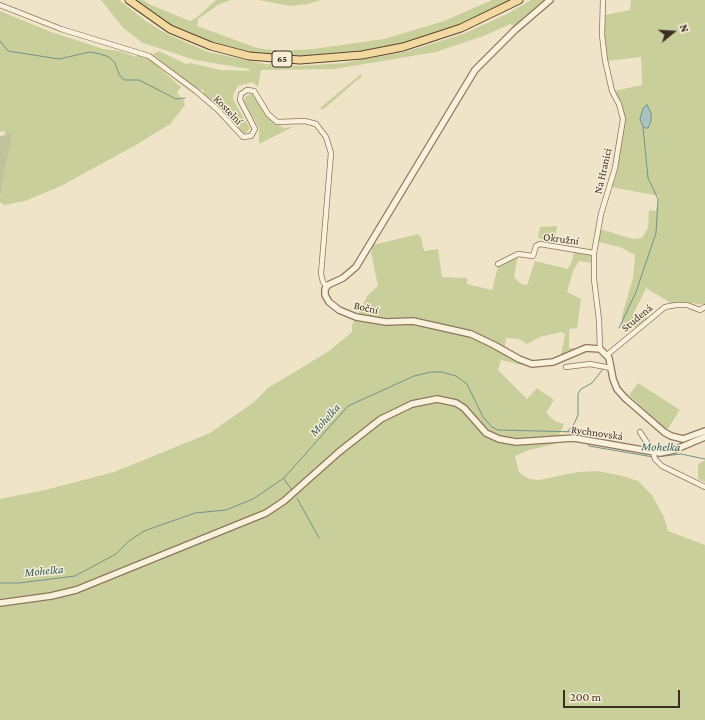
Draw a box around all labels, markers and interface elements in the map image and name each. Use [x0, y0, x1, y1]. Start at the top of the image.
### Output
north arrow [653, 12, 693, 52]
text: N [678, 23, 691, 34]
road number: 65 [272, 51, 292, 67]
street label: Kostelní [211, 92, 245, 128]
street label: Na Hranici [591, 147, 615, 195]
street label: Okružní [542, 230, 580, 248]
street label: Boční [352, 299, 380, 317]
street label: Studená [619, 301, 655, 335]
water label: Mohelka [307, 401, 343, 439]
street label: Rychnovská [570, 423, 624, 443]
water label: Mohelka [641, 439, 681, 455]
water label: Mohelka [24, 562, 64, 580]
scale bar [565, 682, 682, 708]
text: 200 m [570, 690, 601, 704]

